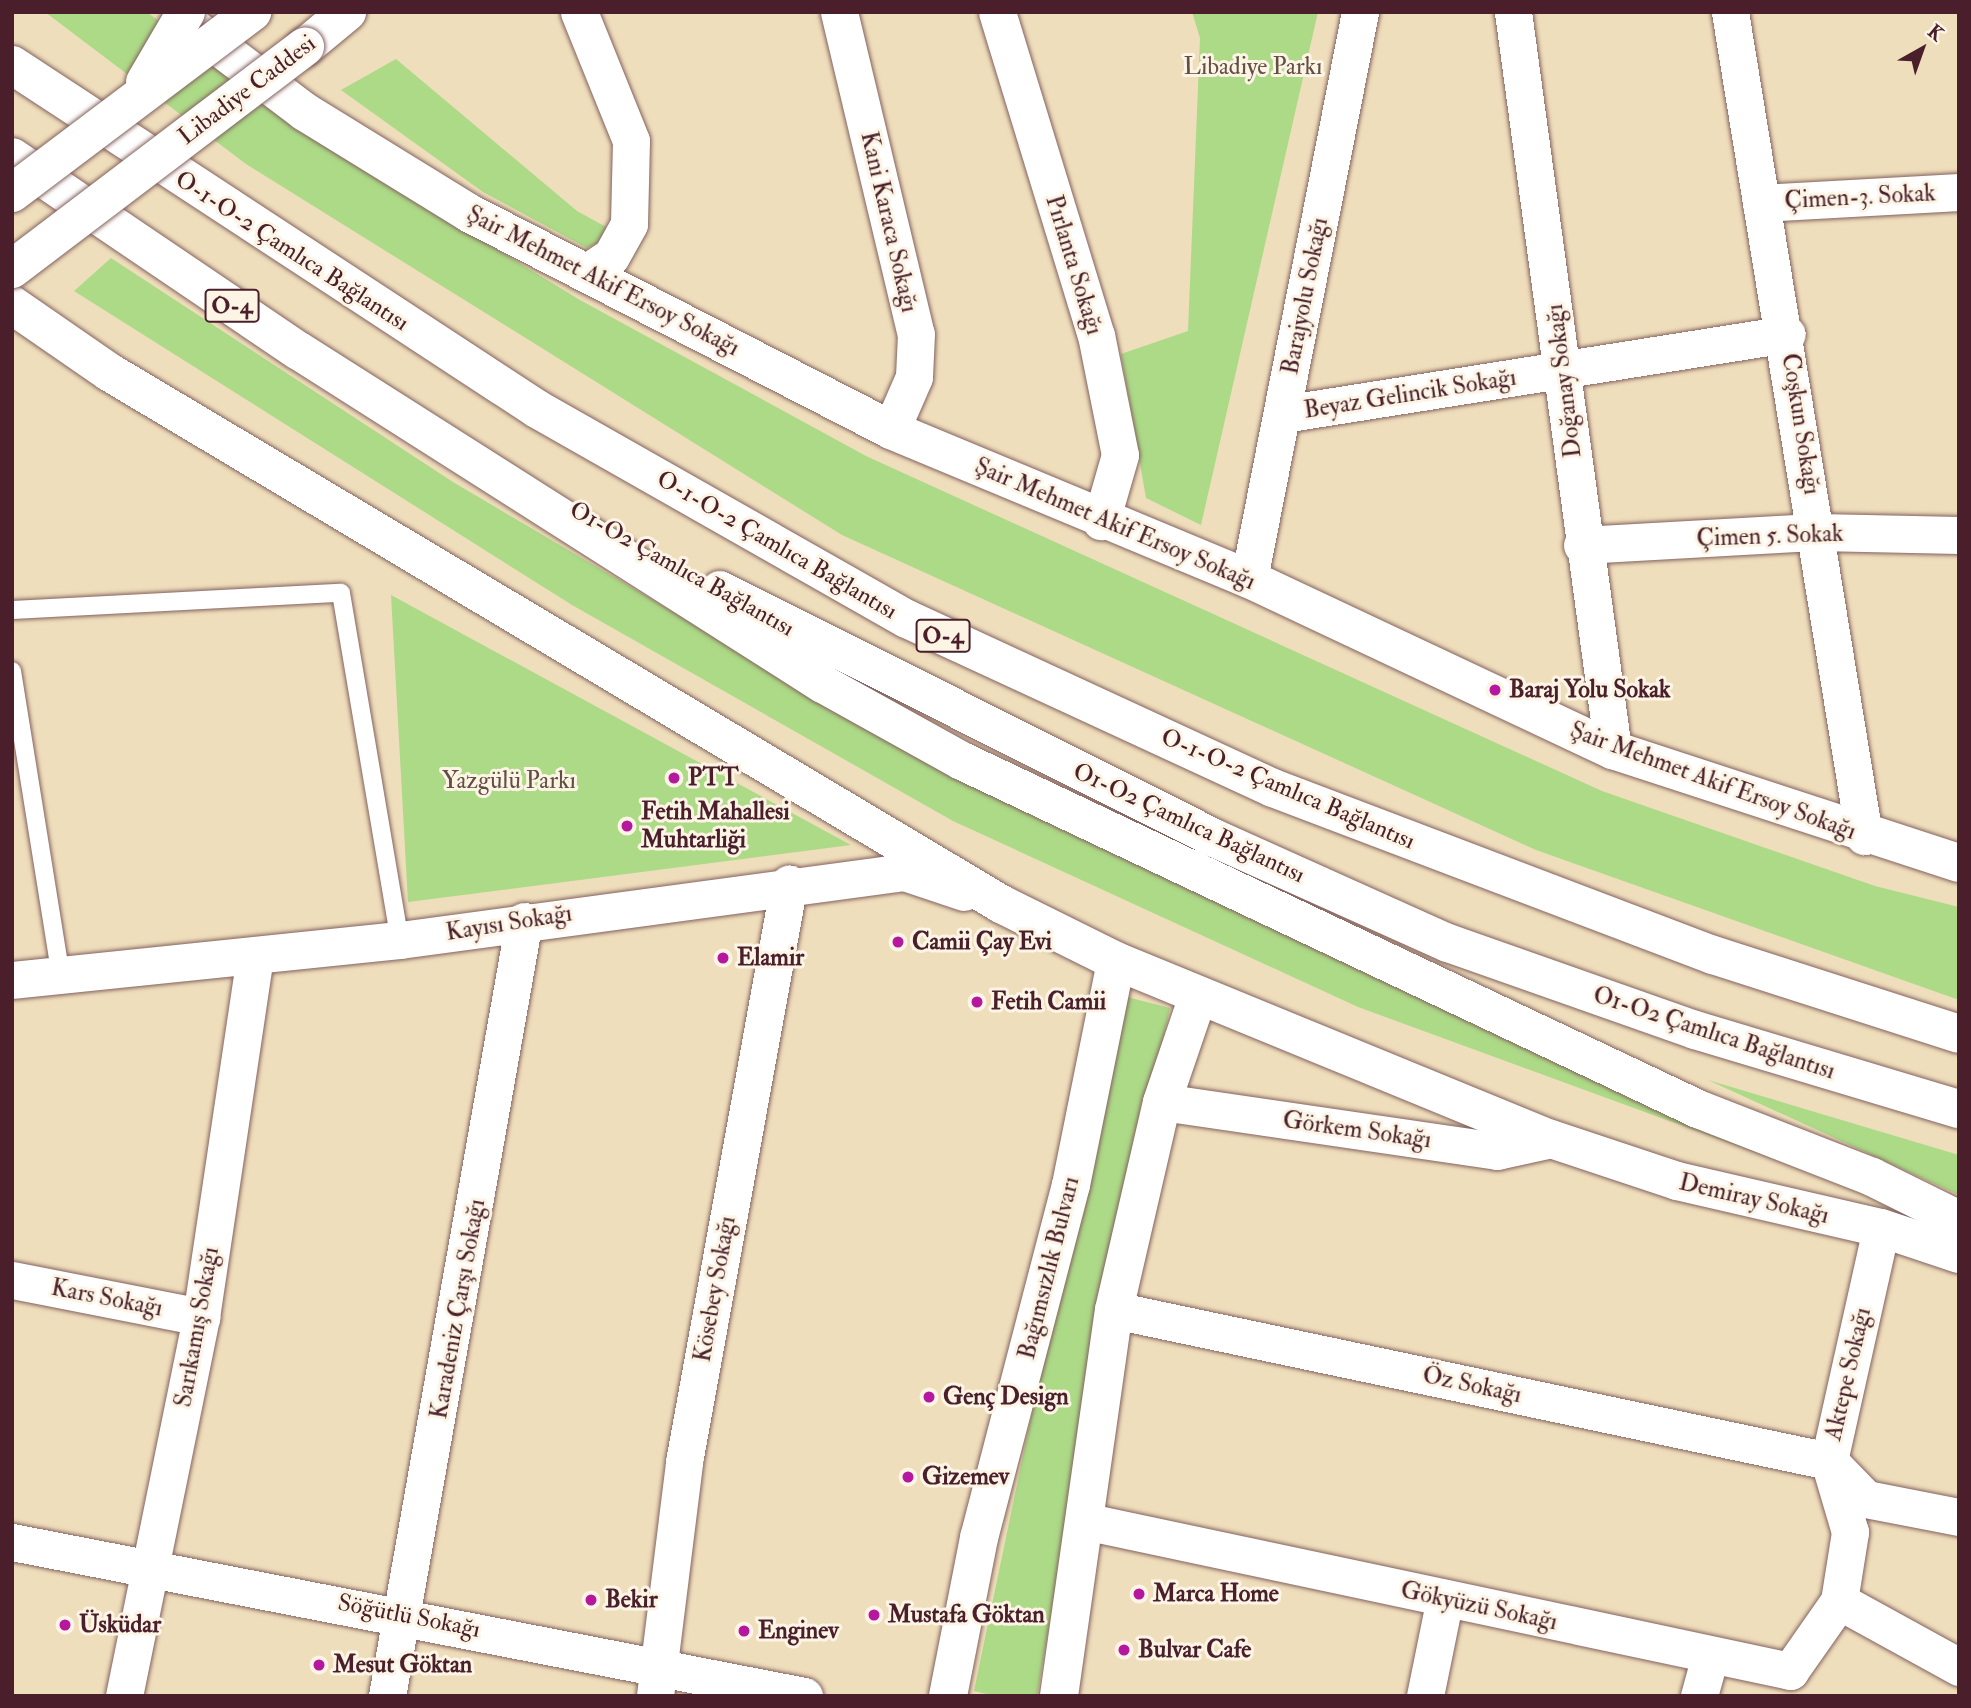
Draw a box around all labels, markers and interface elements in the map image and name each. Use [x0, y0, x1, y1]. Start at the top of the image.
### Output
north arrow [1887, 14, 1957, 84]
text: K [1923, 19, 1948, 46]
street label: Libadiye Caddesi [173, 29, 321, 151]
park label: Libadiye Parkı [1184, 53, 1322, 81]
street label: Kani Karaca Sokağı [854, 129, 924, 315]
street label: O-1-O-2 Çamlıca Bağlantısı [170, 165, 414, 337]
street label: Çimen-3. Sokak [1784, 179, 1936, 215]
street label: Pırlanta Sokağı [1039, 192, 1109, 338]
street label: Şair Mehmet Akif Ersoy Sokağı [462, 200, 744, 362]
street label: Barajyolu Sokağı [1276, 215, 1334, 377]
road number: O-4 [204, 286, 260, 326]
street label: Doğanay Sokağı [1540, 303, 1588, 459]
street label: Coşkun Sokağı [1776, 351, 1826, 497]
street label: Beyaz Gelincik Sokağı [1302, 363, 1518, 425]
street label: Şair Mehmet Akif Ersoy Sokağı [970, 452, 1260, 596]
street label: O-1-O-2 Çamlıca Bağlantısı [652, 464, 902, 626]
street label: O1-O2 Çamlıca Bağlantısı [565, 495, 799, 643]
street label: Çimen 5. Sokak [1696, 519, 1844, 553]
road number: O-4 [915, 616, 971, 656]
place label: Baraj Yolu Sokak [1509, 676, 1671, 704]
marker: Baraj Yolu Sokak [1487, 682, 1503, 698]
street label: Şair Mehmet Akif Ersoy Sokağı [1566, 716, 1860, 846]
street label: O-1-O-2 Çamlıca Bağlantısı [1157, 722, 1419, 856]
street label: O1-O2 Çamlıca Bağlantısı [1068, 757, 1310, 889]
place label: PTT [688, 764, 739, 792]
park label: Yazgülü Parkı [442, 767, 576, 795]
marker: PTT [666, 770, 682, 786]
place label: Fetih Mahallesi Muhtarliği [641, 798, 790, 854]
marker: Fetih Mahallesi Muhtarliği [619, 818, 635, 834]
street label: Kayısı Sokağı [444, 899, 574, 947]
place label: Camii Çay Evi [912, 928, 1052, 956]
marker: Camii Çay Evi [890, 934, 906, 950]
place label: Elamir [737, 944, 804, 972]
marker: Elamir [715, 950, 731, 966]
street label: O1-O2 Çamlıca Bağlantısı [1589, 980, 1839, 1086]
place label: Fetih Camii [991, 988, 1106, 1016]
marker: Fetih Camii [969, 994, 985, 1010]
street label: Görkem Sokağı [1281, 1105, 1433, 1155]
street label: Demiray Sokağı [1676, 1168, 1832, 1230]
street label: Bağımsızlık Bulvarı [1012, 1174, 1086, 1362]
street label: Karadeniz Çarşı Sokağı [424, 1197, 492, 1421]
street label: Kösebey Sokağı [688, 1214, 742, 1364]
street label: Sarıkamış Sokağı [169, 1245, 225, 1409]
street label: Kars Sokağı [49, 1273, 165, 1323]
street label: Aktepe Sokağı [1819, 1305, 1877, 1443]
street label: Öz Sokağı [1420, 1360, 1524, 1410]
place label: Genç Design [943, 1383, 1069, 1411]
marker: Genç Design [921, 1389, 937, 1405]
place label: Gizemev [922, 1463, 1009, 1491]
marker: Gizemev [900, 1469, 916, 1485]
street label: Gökyüzü Sokağı [1398, 1575, 1560, 1637]
place label: Marca Home [1153, 1580, 1279, 1608]
place label: Bekir [605, 1586, 658, 1614]
marker: Marca Home [1131, 1586, 1147, 1602]
street label: Söğütlü Sokağı [335, 1588, 483, 1644]
marker: Bekir [583, 1592, 599, 1608]
place label: Mustafa Göktan [888, 1601, 1045, 1629]
marker: Mustafa Göktan [866, 1607, 882, 1623]
place label: Üsküdar [79, 1611, 161, 1639]
marker: Üsküdar [57, 1617, 73, 1633]
place label: Enginev [758, 1617, 839, 1645]
marker: Enginev [736, 1623, 752, 1639]
place label: Bulvar Cafe [1138, 1636, 1251, 1664]
marker: Bulvar Cafe [1116, 1642, 1132, 1658]
place label: Mesut Göktan [333, 1651, 472, 1679]
marker: Mesut Göktan [311, 1657, 327, 1673]

